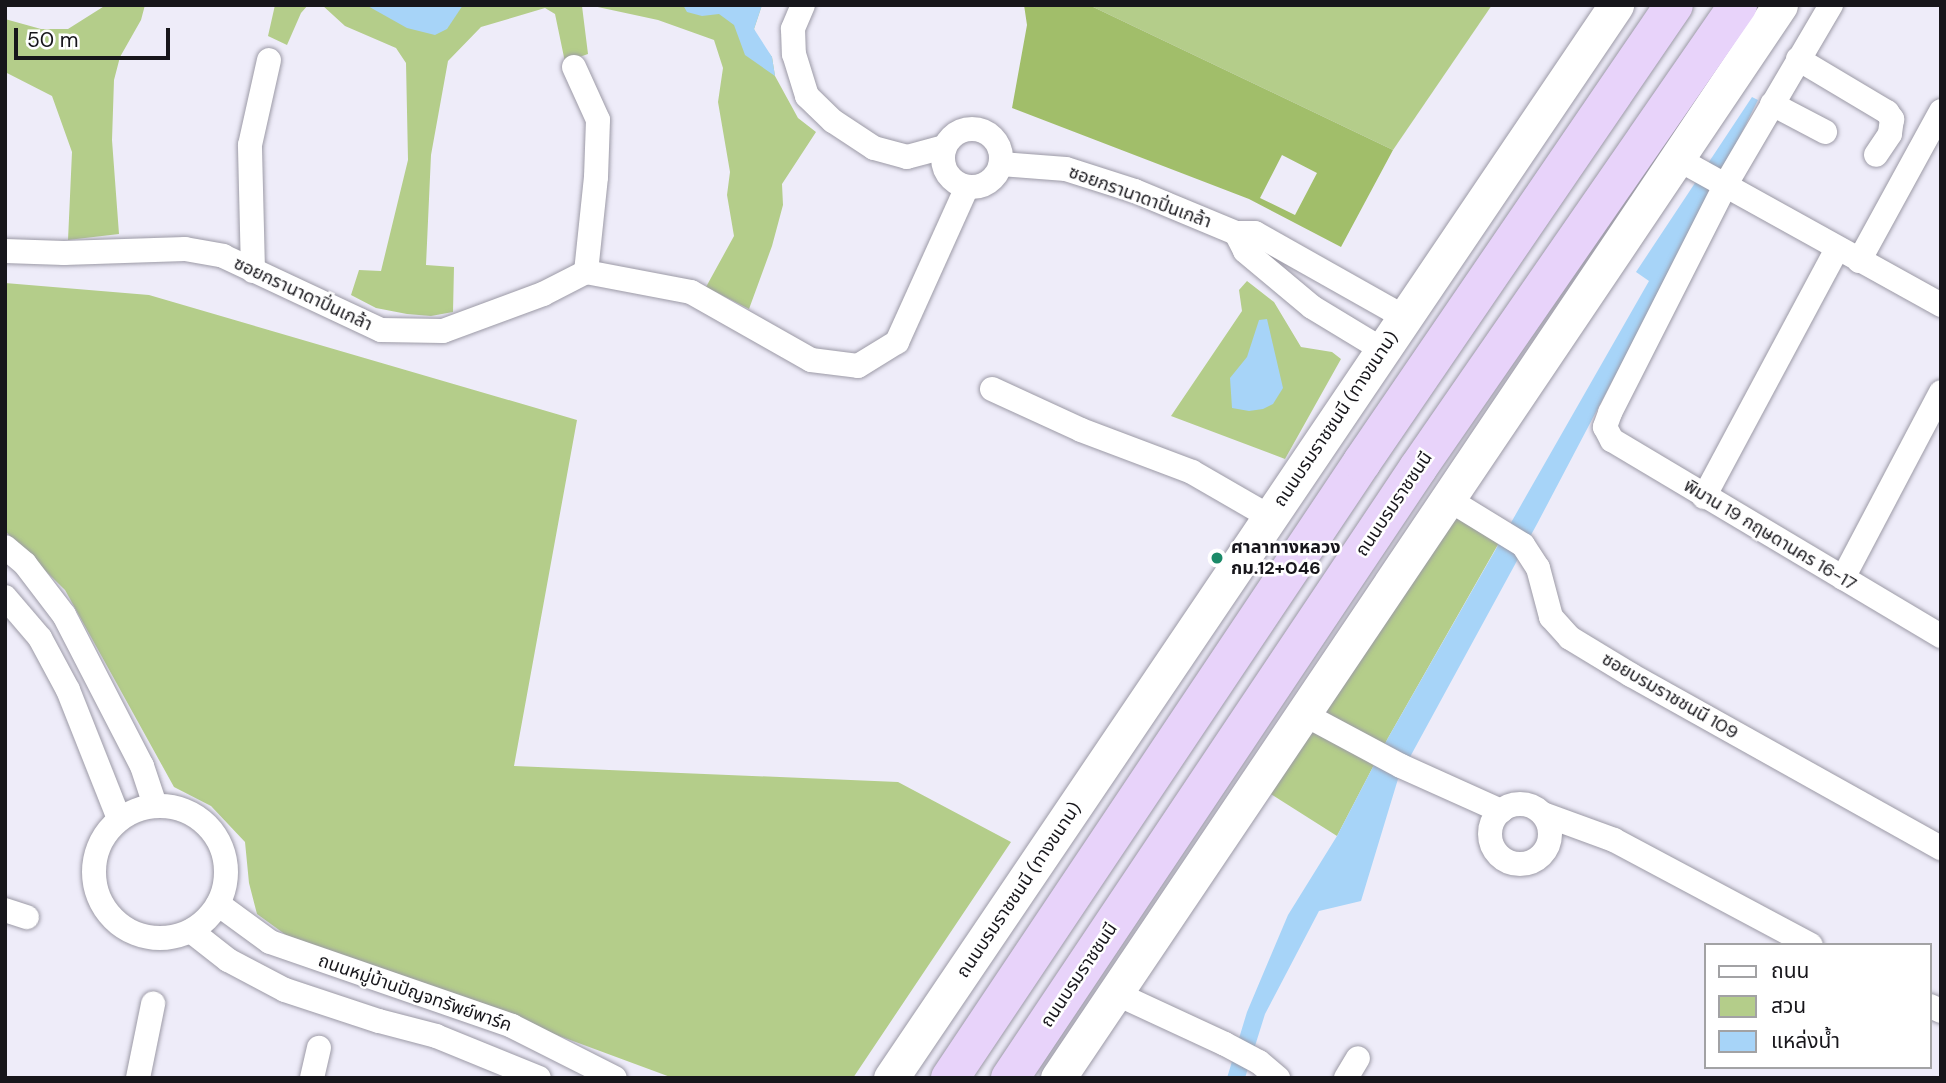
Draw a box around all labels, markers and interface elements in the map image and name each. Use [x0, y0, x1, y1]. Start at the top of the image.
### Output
scale bar [18, 14, 173, 58]
text: 50 m [27, 26, 78, 54]
street label: ซอยกรานาดาปิ่นเกล้า [1066, 161, 1214, 233]
street label: ซอยกรานาดาปิ่นเกล้า [230, 252, 376, 336]
street label: ถนนบรมราชชนนี (ทางขนาน) [1269, 327, 1403, 511]
street label: ถนนบรมราชชนนี [1351, 448, 1437, 560]
street label: พิมาน 19 กฤษดานคร 16-17 [1680, 475, 1860, 595]
place label: ศาลาทางหลวง กม.12+046 [1231, 537, 1341, 580]
marker: ศาลาทางหลวง กม.12+046 [1209, 550, 1225, 566]
street label: ซอยบรมราชชนนี 109 [1598, 648, 1742, 744]
street label: ถนนบรมราชชนนี (ทางขนาน) [952, 798, 1086, 982]
street label: ถนนบรมราชชนนี [1036, 919, 1122, 1031]
legend [1704, 943, 1932, 1069]
street label: ถนนหมู่บ้านปัญจทรัพย์พาร์ค [315, 950, 515, 1036]
text: ถนน [1771, 957, 1809, 985]
text: สวน [1771, 992, 1806, 1020]
text: แหล่งน้ำ [1771, 1027, 1840, 1055]

